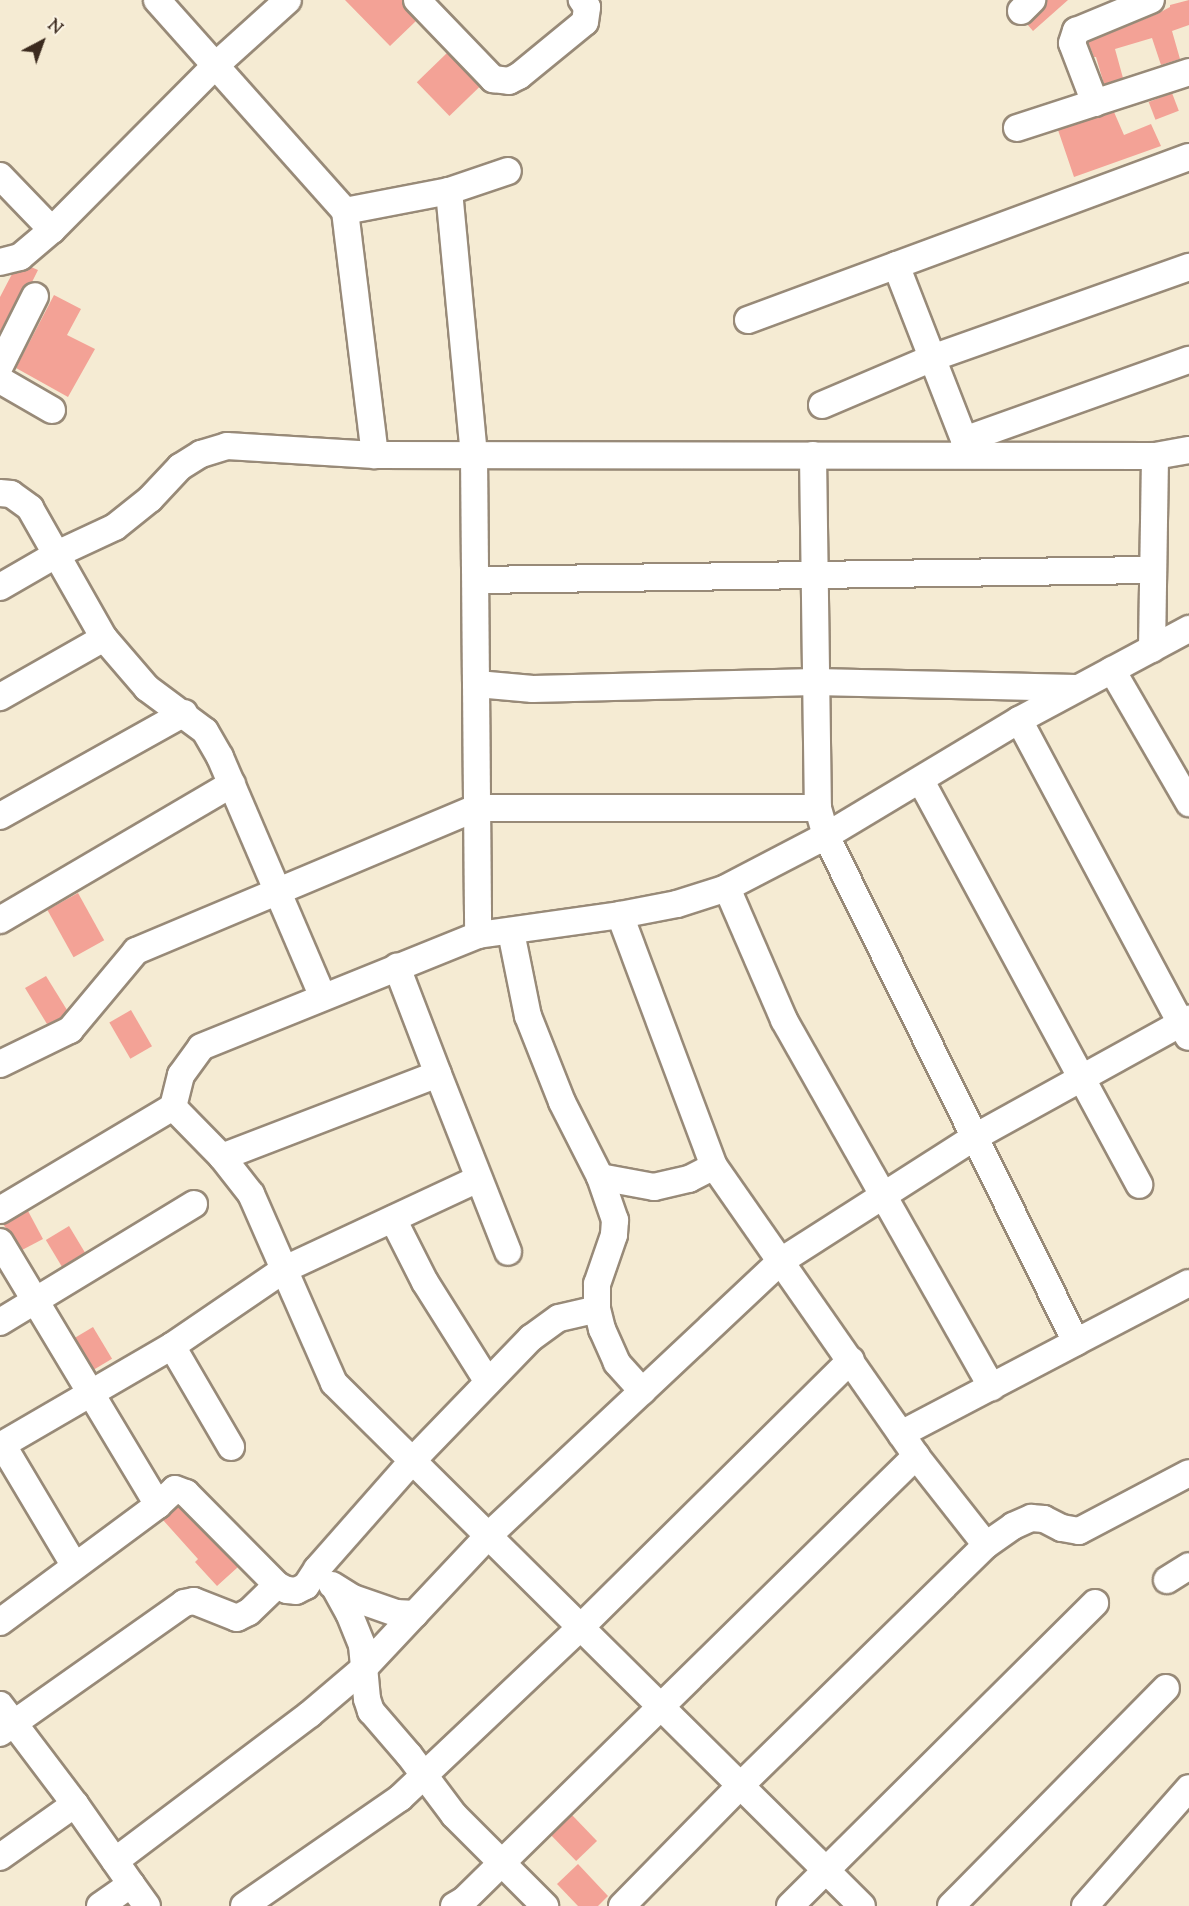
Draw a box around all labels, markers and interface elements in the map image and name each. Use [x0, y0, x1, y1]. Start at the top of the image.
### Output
north arrow [12, 12, 72, 72]
text: N [42, 15, 67, 41]

